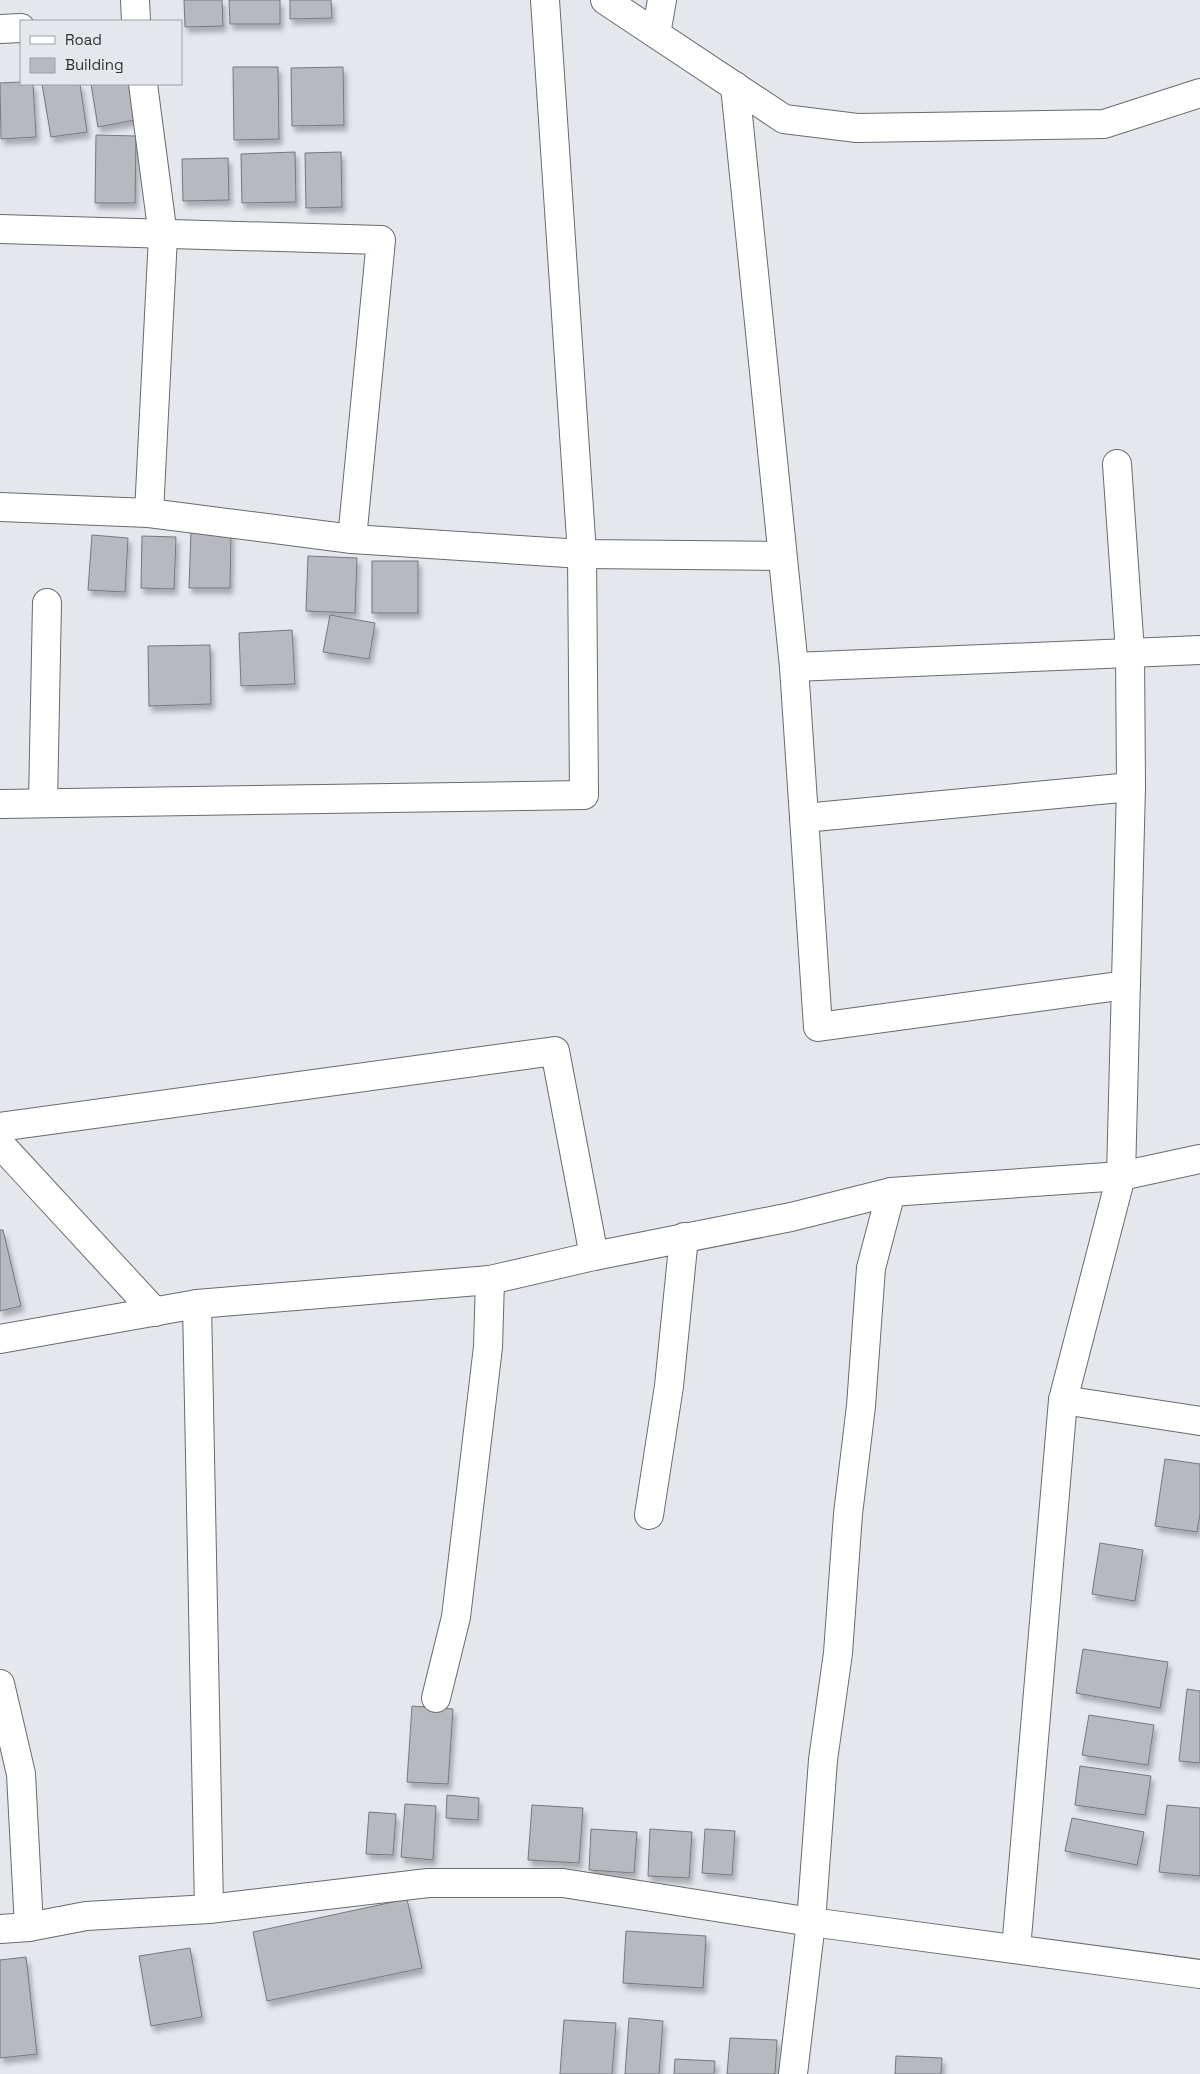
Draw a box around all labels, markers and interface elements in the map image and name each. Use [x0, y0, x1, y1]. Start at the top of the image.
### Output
legend [20, 20, 182, 85]
text: Road [65, 30, 102, 49]
text: Building [65, 55, 124, 74]

